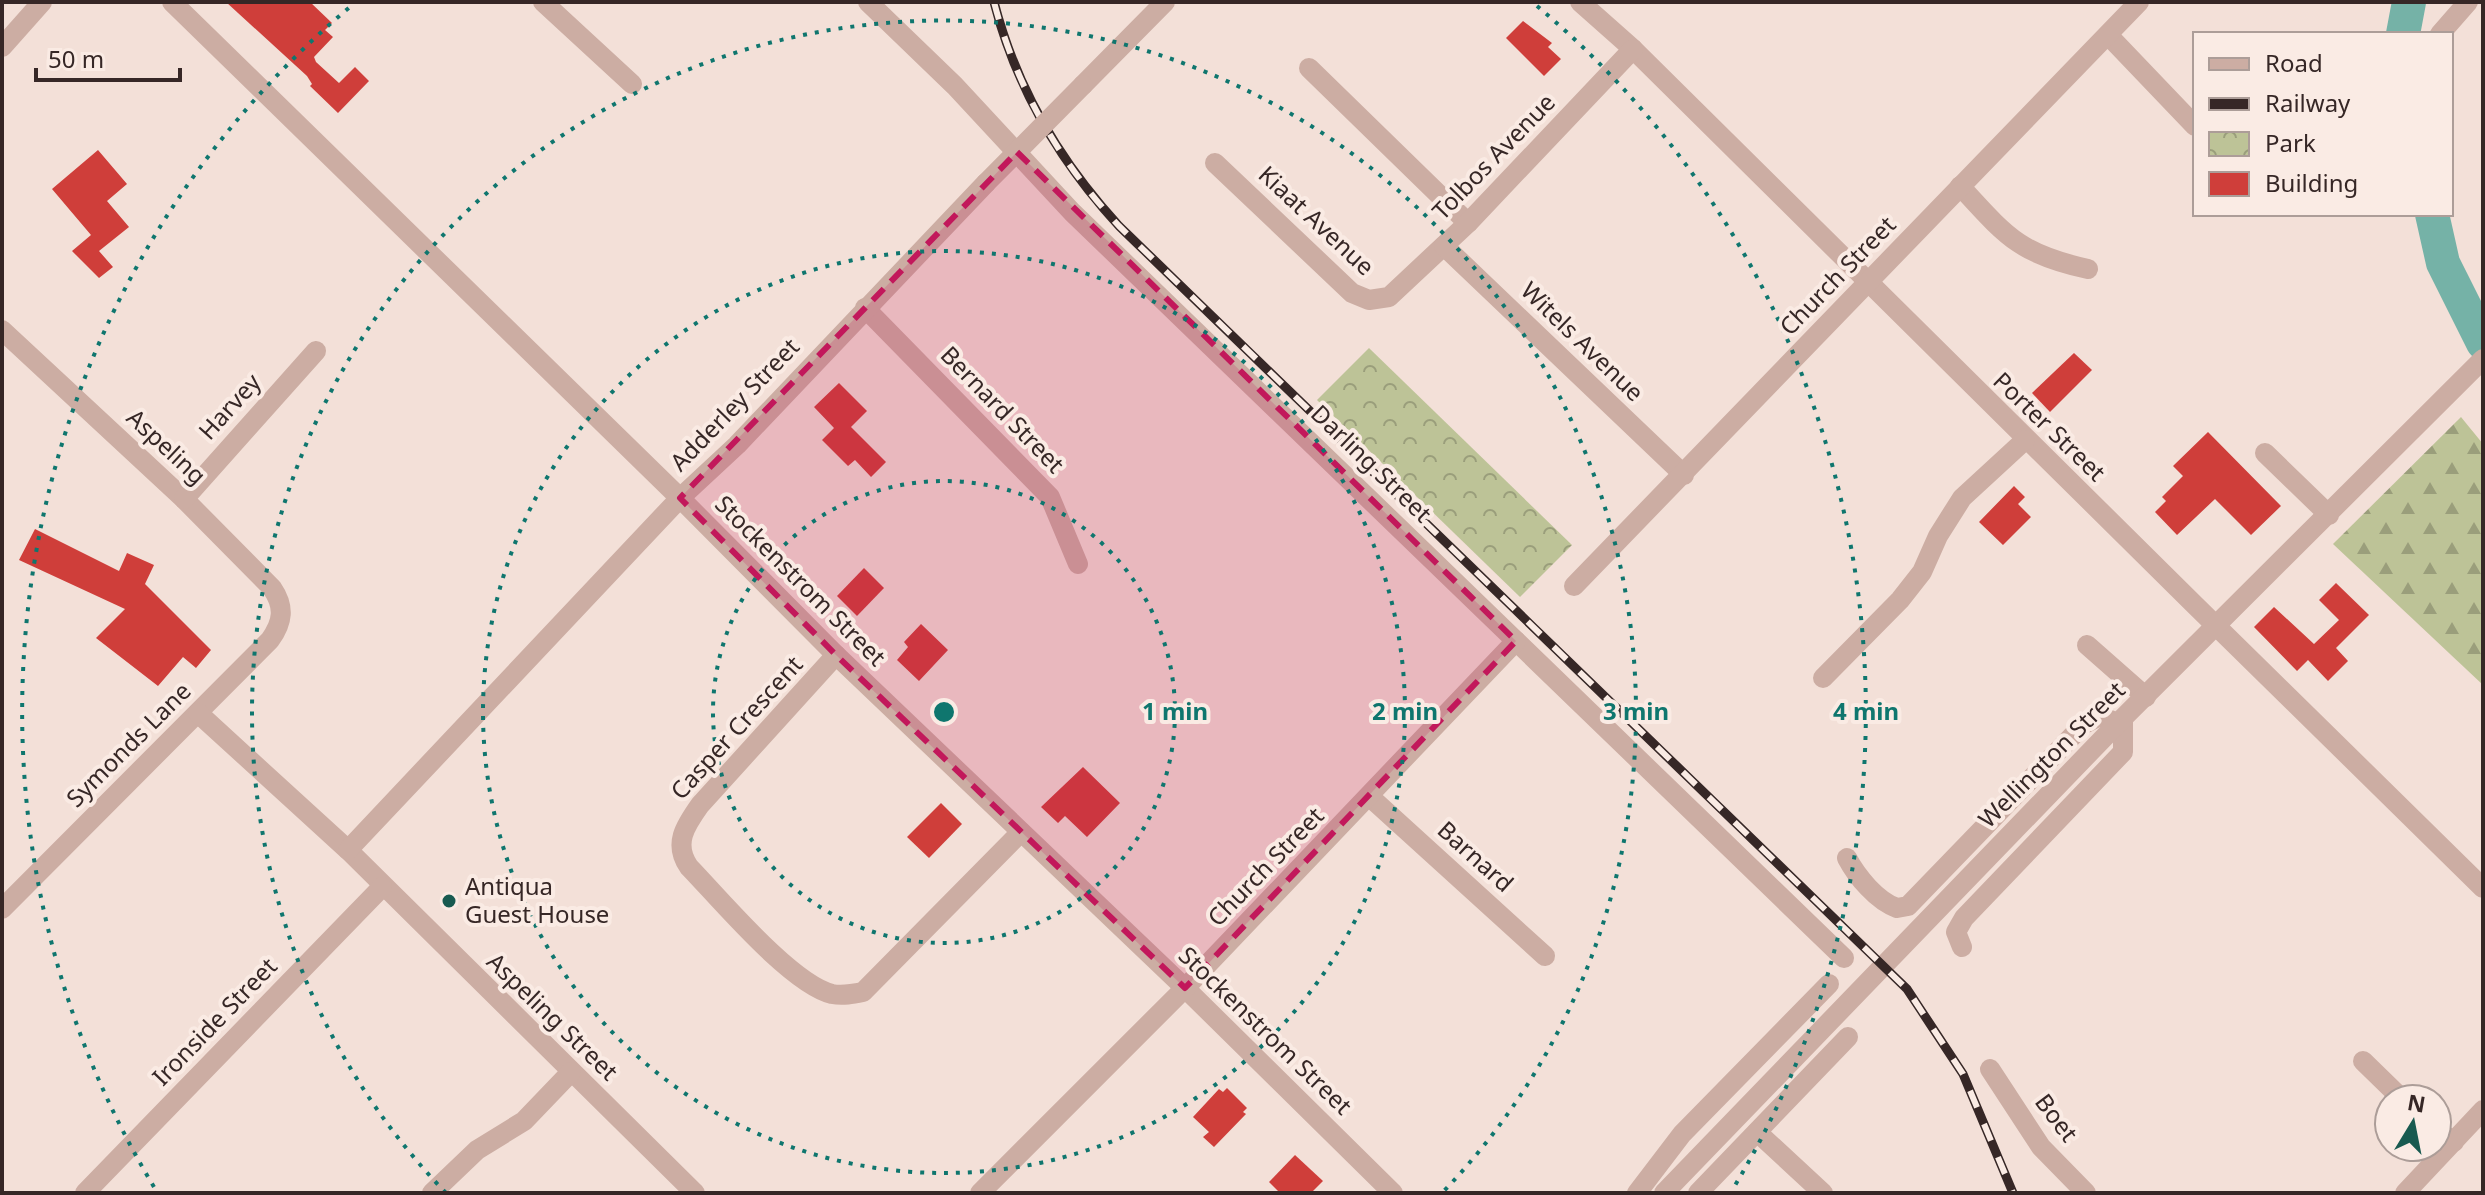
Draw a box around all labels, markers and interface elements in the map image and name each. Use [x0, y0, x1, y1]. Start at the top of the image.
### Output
scale bar [36, 32, 180, 82]
legend [2193, 32, 2453, 216]
text: 50 m [48, 42, 104, 75]
text: Road [2265, 46, 2323, 79]
street label: Tolbos Avenue [1424, 86, 1562, 226]
text: Railway [2265, 86, 2351, 119]
text: Park [2265, 126, 2316, 159]
street label: Kiaat Avenue [1252, 158, 1382, 282]
text: Building [2265, 166, 2358, 199]
street label: Church Street [1772, 208, 1902, 342]
street label: Witels Avenue [1514, 274, 1652, 408]
street label: Adderley Street [662, 330, 806, 478]
street label: Bernard Street [934, 338, 1072, 480]
street label: Porter Street [1987, 364, 2114, 488]
street label: Harvey [190, 365, 268, 446]
street label: Darling Street [1304, 397, 1440, 529]
street label: Aspeling [120, 401, 214, 491]
street label: Stockenstrom Street [708, 487, 894, 673]
street label: Casper Crescent [662, 648, 810, 806]
street label: Wellington Street [1970, 673, 2132, 834]
street label: Symonds Lane [58, 674, 198, 814]
text: 1 min [1142, 694, 1208, 727]
text: 2 min [1372, 694, 1438, 727]
text: 3 min [1603, 694, 1669, 727]
text: 4 min [1833, 694, 1899, 727]
centre of rings [930, 698, 958, 726]
street label: Church Street [1200, 799, 1330, 933]
street label: Barnard [1431, 813, 1521, 899]
place label: Antiqua Guest House [465, 869, 609, 930]
marker: Antiqua Guest House [440, 892, 458, 910]
street label: Stockenstrom Street [1172, 939, 1360, 1122]
street label: Aspeling Street [480, 945, 626, 1087]
street label: Ironside Street [144, 949, 284, 1092]
north arrow [2373, 1083, 2453, 1163]
street label: Boet [2028, 1086, 2086, 1148]
text: N [2405, 1086, 2428, 1119]

